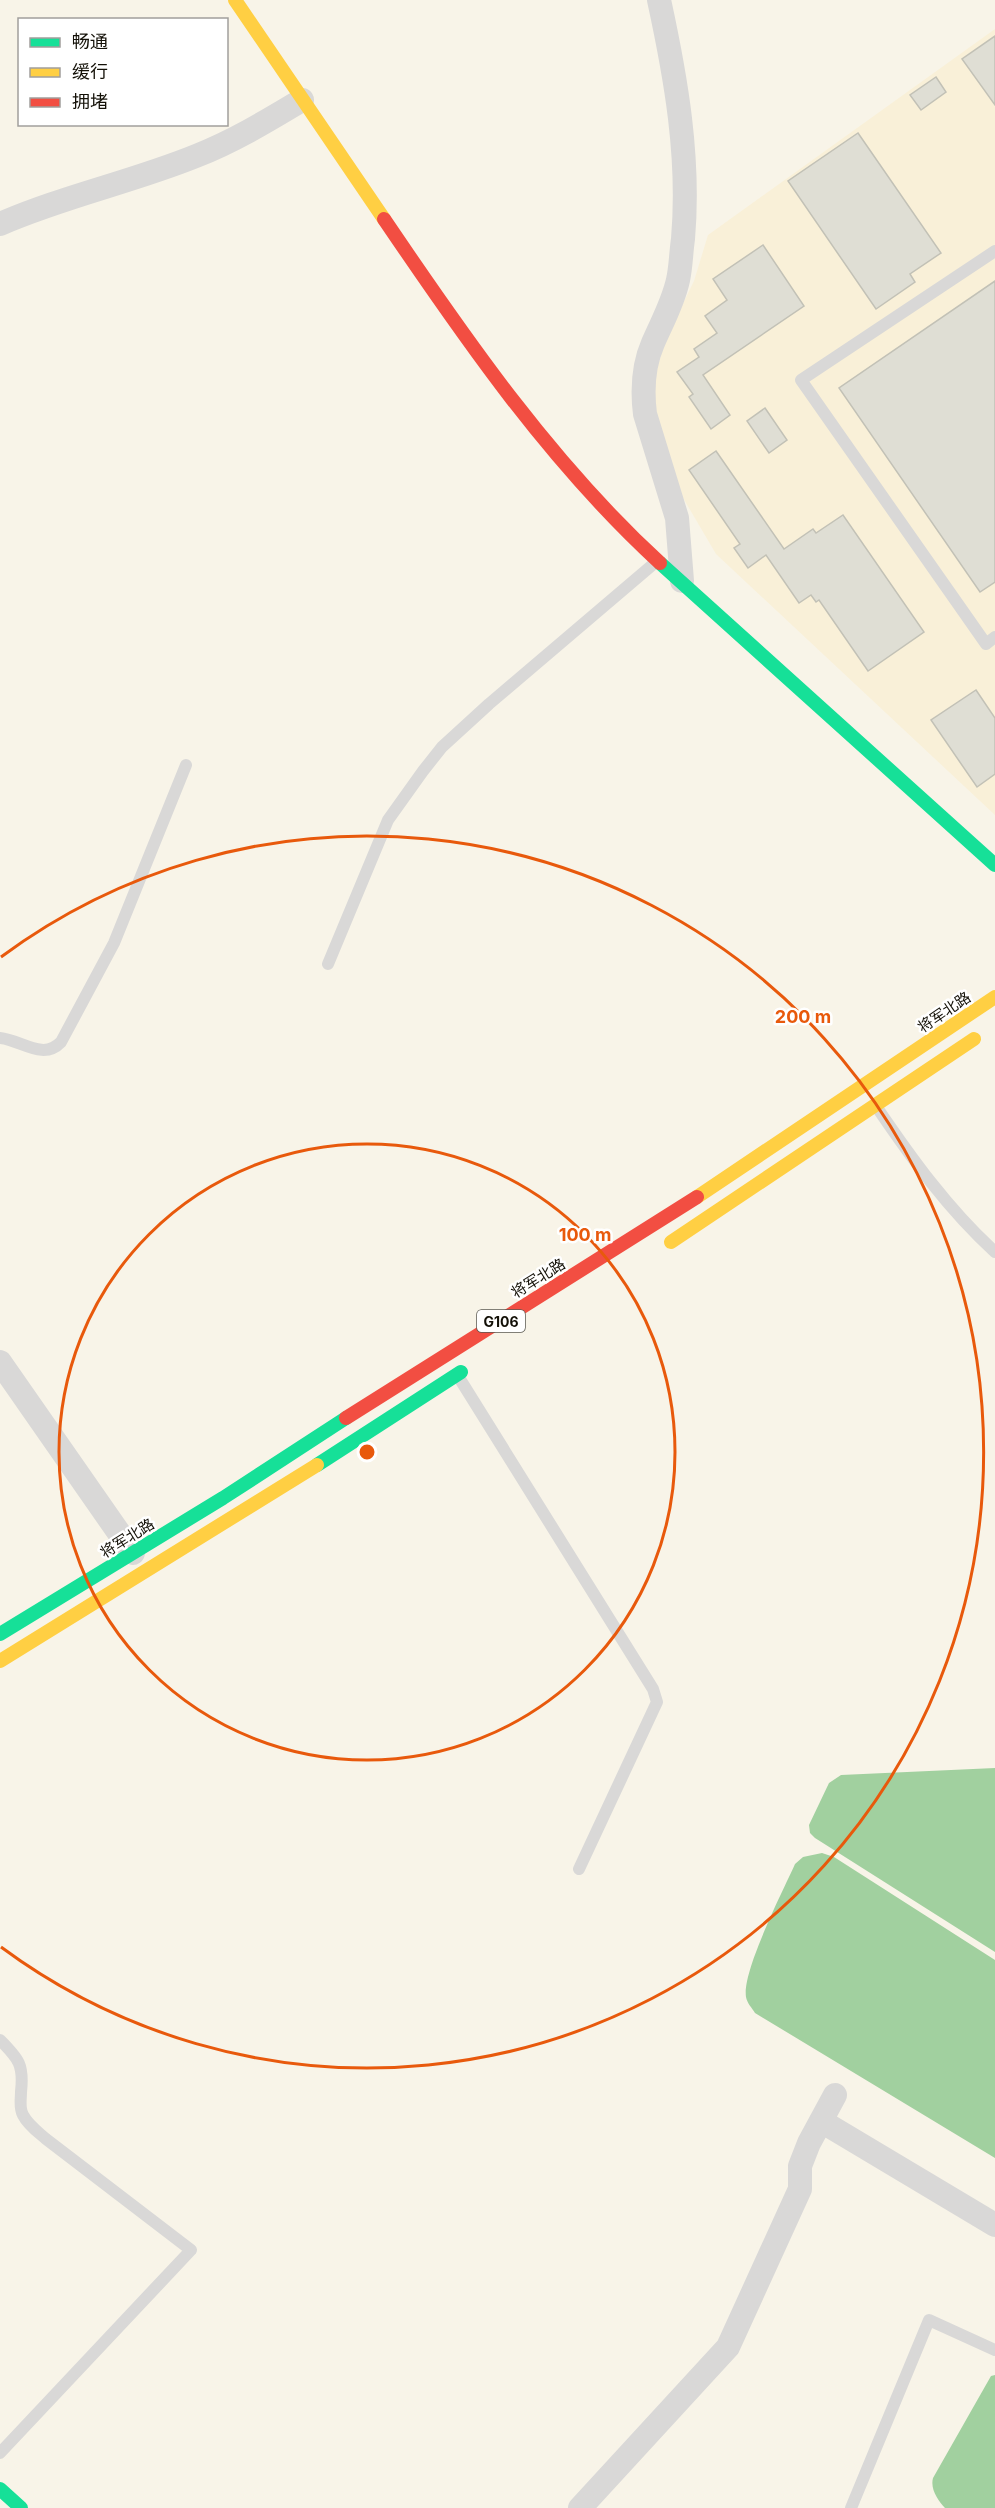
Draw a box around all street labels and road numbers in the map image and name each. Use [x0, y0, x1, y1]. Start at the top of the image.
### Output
street label: 将军北路 [914, 987, 974, 1037]
street label: 将军北路 [508, 1254, 568, 1302]
road number: G106 [477, 1310, 525, 1332]
street label: 将军北路 [97, 1514, 157, 1562]

